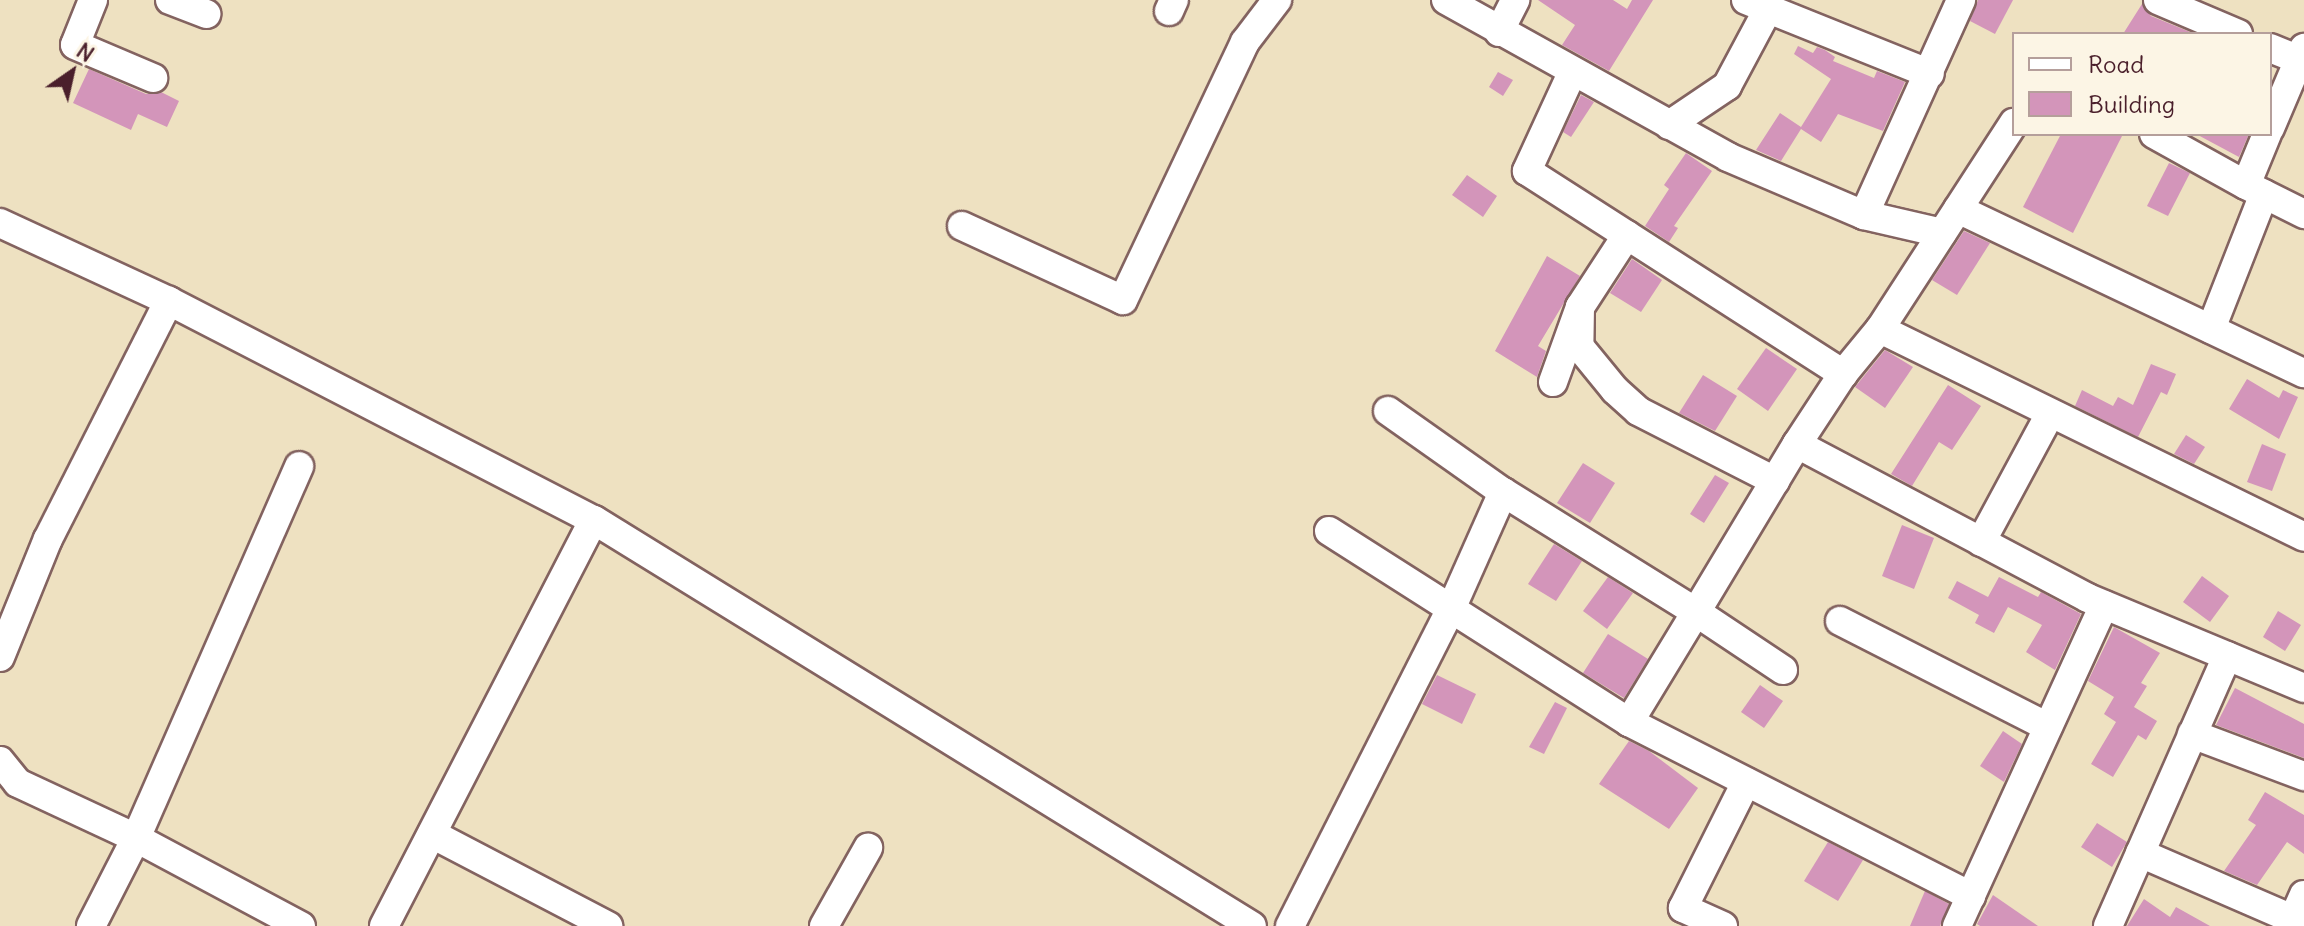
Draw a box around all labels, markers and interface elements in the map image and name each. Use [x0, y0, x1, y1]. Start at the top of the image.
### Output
north arrow [32, 32, 112, 112]
legend [2012, 32, 2272, 136]
text: N [71, 36, 100, 68]
text: Road [2088, 49, 2144, 79]
text: Building [2088, 89, 2175, 119]

